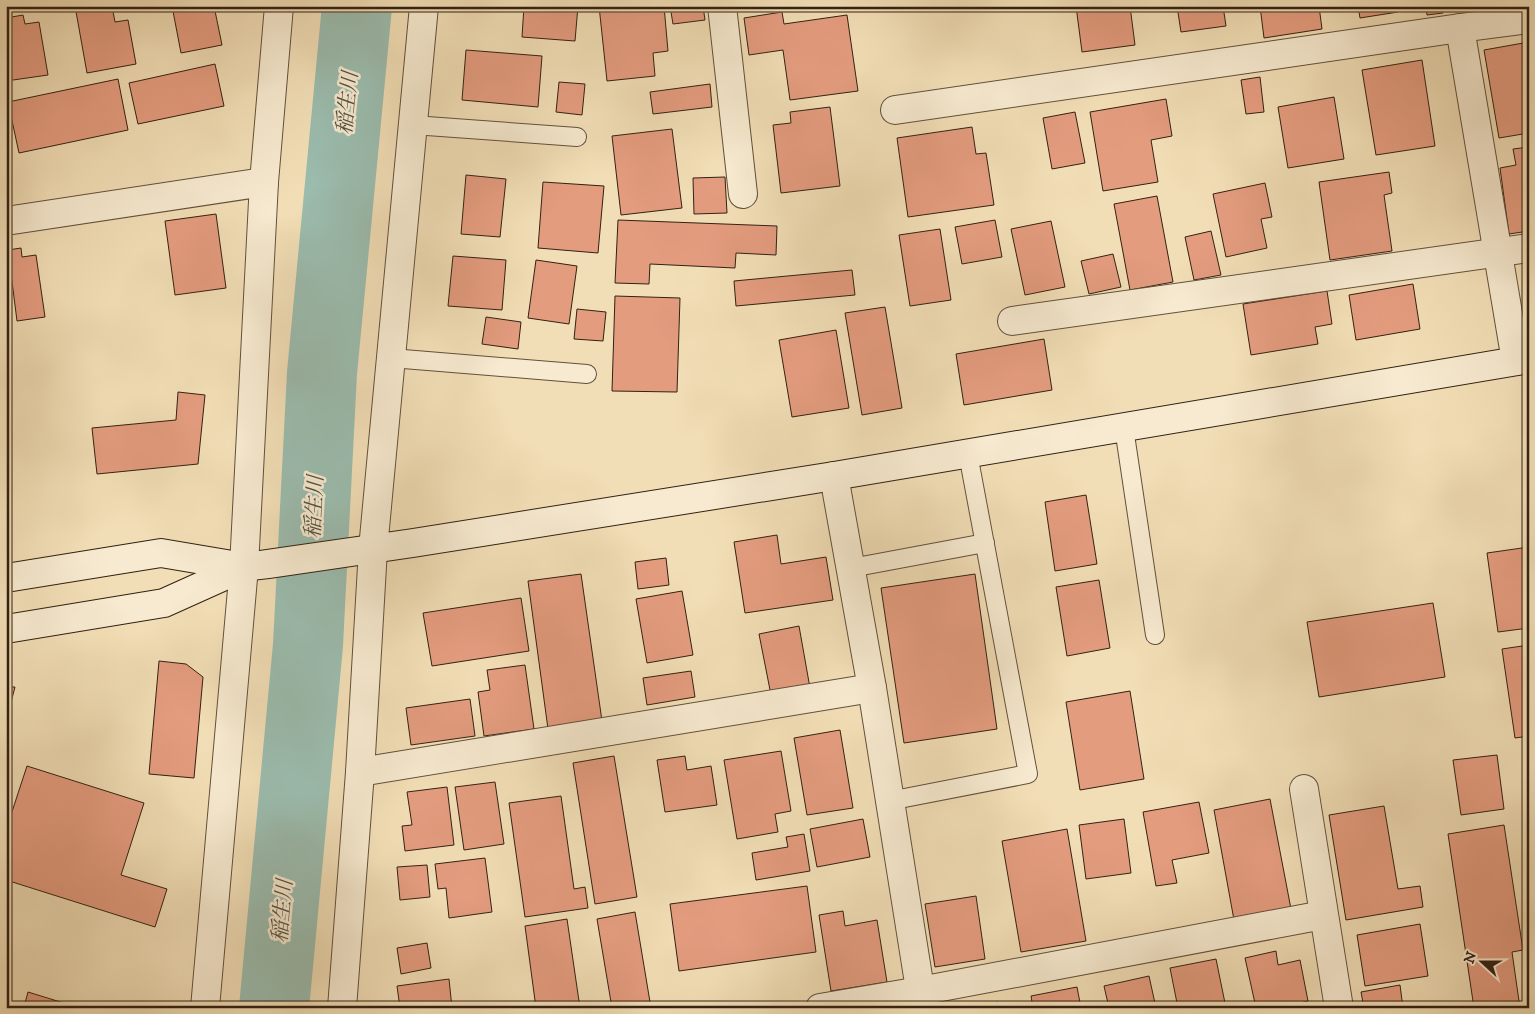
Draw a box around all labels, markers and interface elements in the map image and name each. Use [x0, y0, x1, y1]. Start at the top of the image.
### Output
water label: 稲生川 [332, 68, 364, 136]
water label: 稲生川 [300, 473, 330, 539]
water label: 稲生川 [267, 876, 299, 944]
north arrow [1458, 936, 1508, 986]
text: N [1460, 949, 1481, 966]

